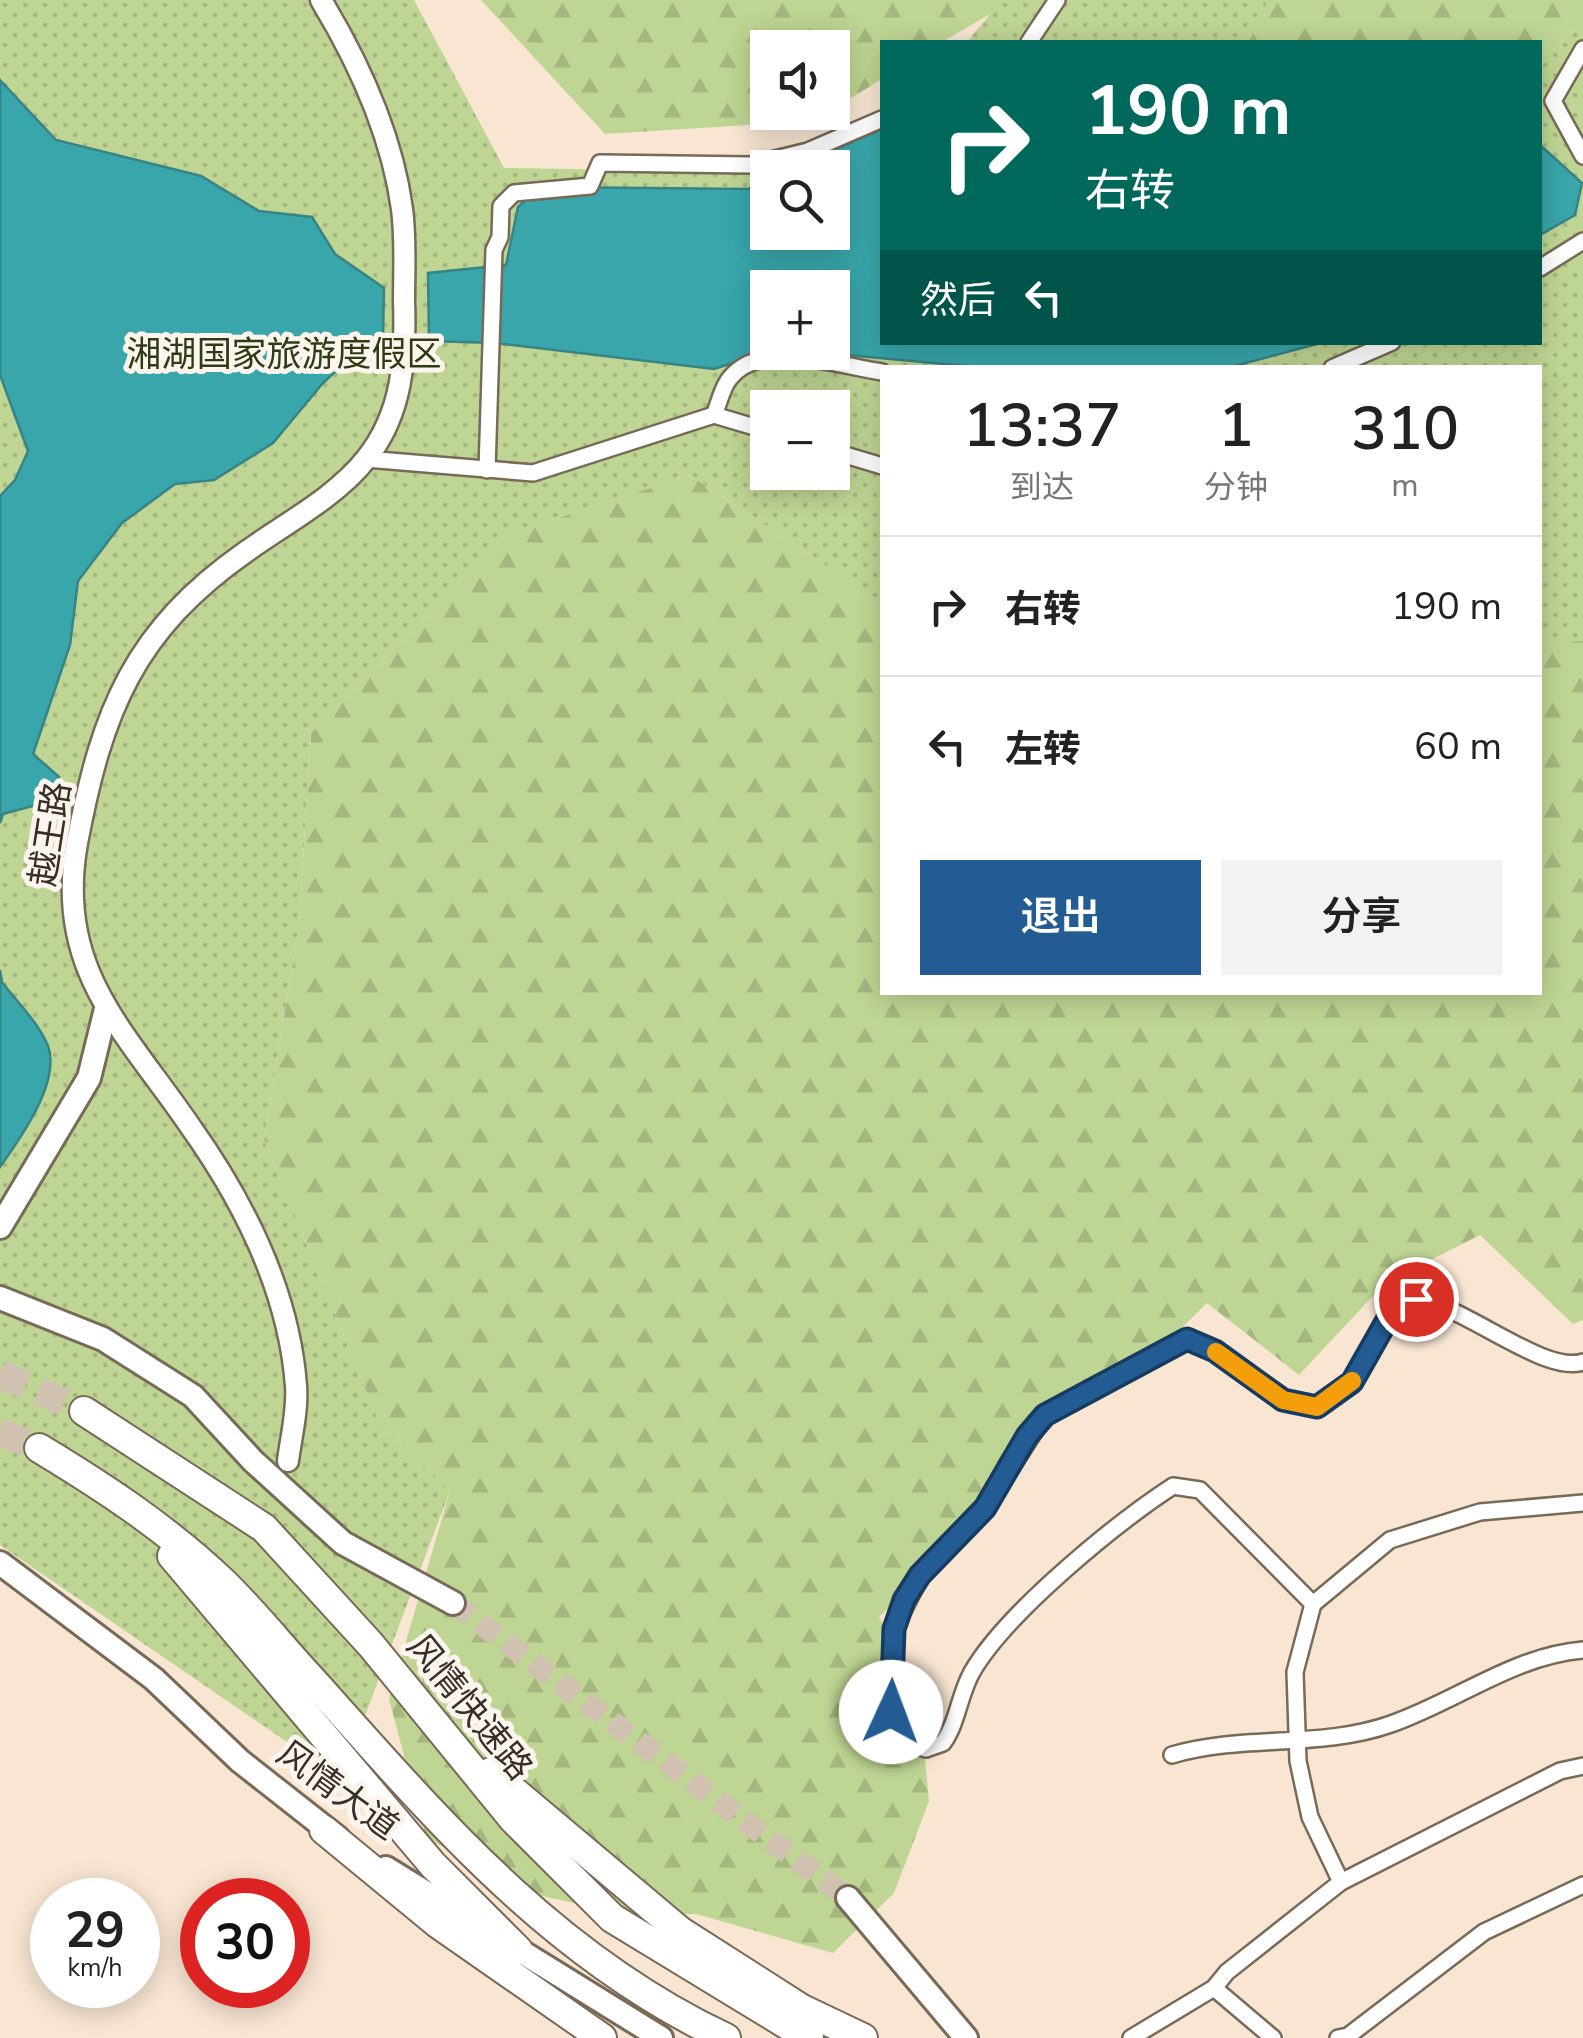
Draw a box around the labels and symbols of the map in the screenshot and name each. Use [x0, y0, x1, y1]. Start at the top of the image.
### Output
park label: 湘湖国家旅游度假区 [126, 331, 442, 378]
street label: 越王路 [19, 779, 82, 890]
pin [1374, 1257, 1459, 1342]
street label: 风情快速路 [396, 1625, 543, 1790]
position arrow [839, 1660, 943, 1764]
street label: 风情大道 [267, 1730, 408, 1851]
speed limit sign: 30 [180, 1878, 310, 2008]

